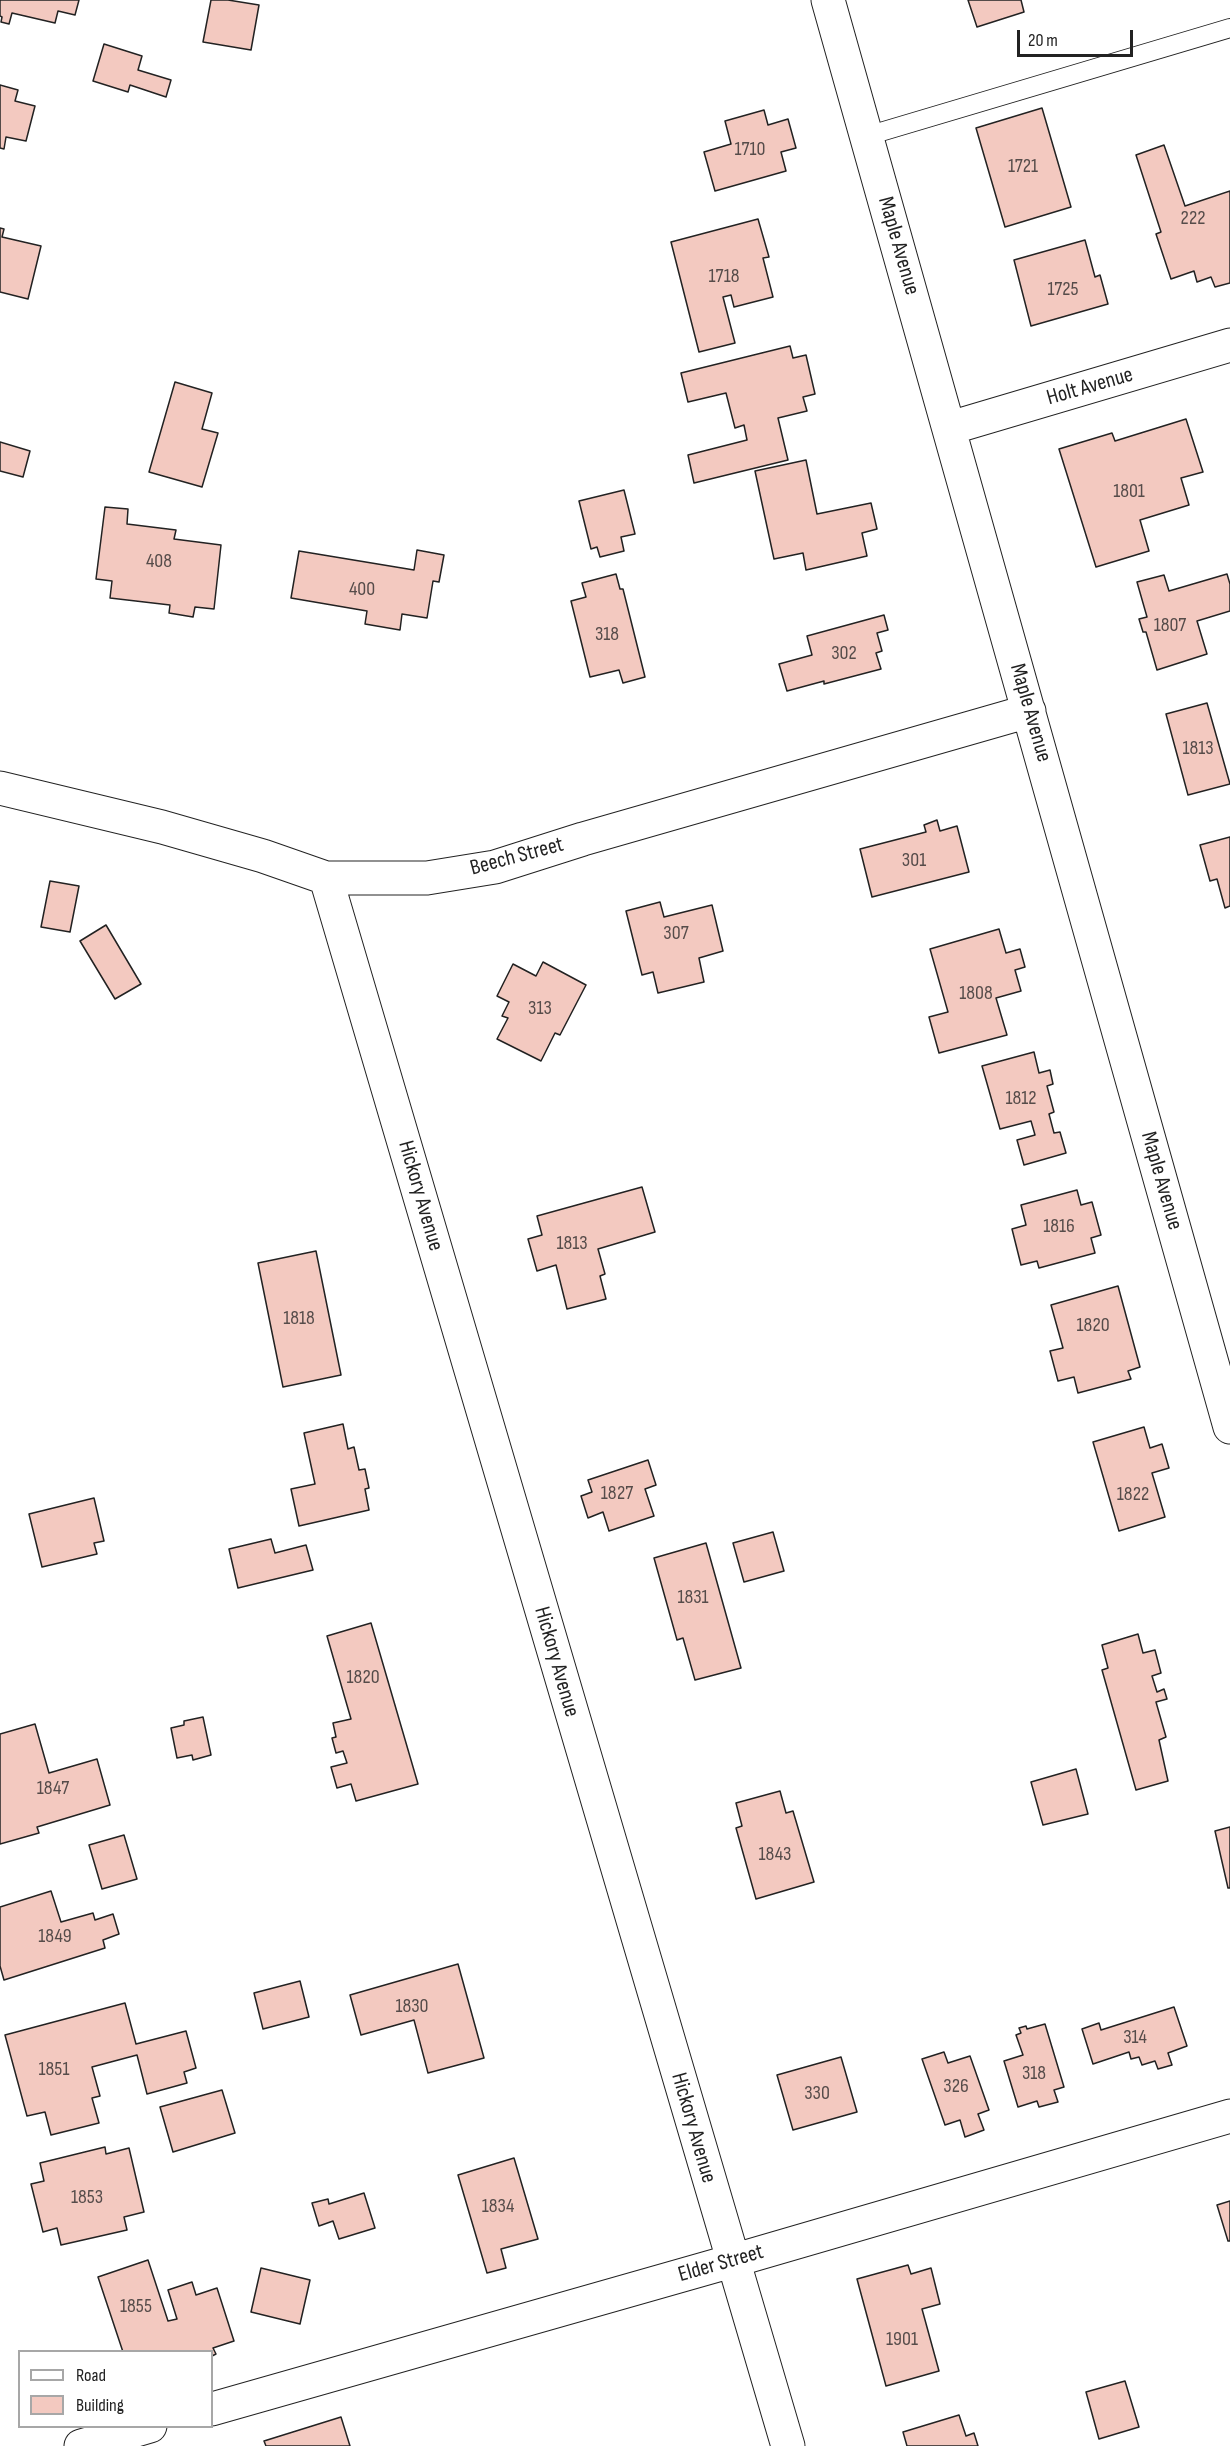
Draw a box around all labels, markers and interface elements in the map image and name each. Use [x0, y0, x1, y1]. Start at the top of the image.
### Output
scale bar [1020, 18, 1136, 56]
text: 20 m [1028, 30, 1058, 51]
house number: 1710 [735, 138, 765, 162]
house number: 1721 [1008, 155, 1038, 179]
street label: Maple Avenue [871, 194, 925, 298]
house number: 222 [1181, 207, 1205, 231]
house number: 1718 [709, 265, 739, 289]
house number: 1725 [1047, 278, 1079, 302]
street label: Holt Avenue [1044, 362, 1136, 412]
house number: 1801 [1113, 480, 1145, 504]
house number: 408 [146, 550, 172, 574]
house number: 400 [349, 578, 375, 602]
house number: 1807 [1154, 614, 1186, 638]
house number: 318 [595, 623, 619, 647]
house number: 302 [831, 642, 857, 666]
street label: Maple Avenue [1003, 661, 1057, 765]
house number: 1813 [1182, 737, 1214, 761]
street label: Beech Street [467, 832, 567, 882]
house number: 301 [902, 849, 926, 873]
house number: 307 [663, 922, 689, 946]
house number: 1808 [959, 982, 993, 1006]
house number: 313 [528, 997, 552, 1021]
house number: 1812 [1005, 1087, 1037, 1111]
street label: Maple Avenue [1134, 1129, 1188, 1233]
street label: Hickory Avenue [392, 1138, 448, 1254]
house number: 1816 [1043, 1215, 1075, 1239]
house number: 1813 [556, 1232, 588, 1256]
house number: 1818 [283, 1307, 315, 1331]
house number: 1820 [1076, 1314, 1110, 1338]
house number: 1827 [601, 1482, 633, 1506]
house number: 1822 [1117, 1483, 1149, 1507]
house number: 1831 [677, 1586, 709, 1610]
street label: Hickory Avenue [528, 1604, 584, 1720]
house number: 1820 [346, 1666, 380, 1690]
house number: 1847 [37, 1777, 69, 1801]
house number: 1843 [759, 1843, 791, 1867]
house number: 1849 [38, 1925, 72, 1949]
house number: 1830 [395, 1995, 429, 2019]
house number: 314 [1123, 2026, 1147, 2050]
house number: 1851 [39, 2058, 69, 2082]
house number: 318 [1022, 2062, 1046, 2086]
street label: Hickory Avenue [665, 2070, 721, 2186]
house number: 326 [943, 2075, 969, 2099]
house number: 330 [804, 2082, 830, 2106]
house number: 1853 [71, 2186, 103, 2210]
house number: 1834 [482, 2195, 514, 2219]
street label: Elder Street [675, 2239, 767, 2289]
house number: 1855 [120, 2295, 152, 2319]
house number: 1901 [886, 2328, 918, 2352]
legend [18, 2350, 213, 2428]
text: Road [76, 2365, 106, 2386]
text: Building [76, 2395, 124, 2416]

